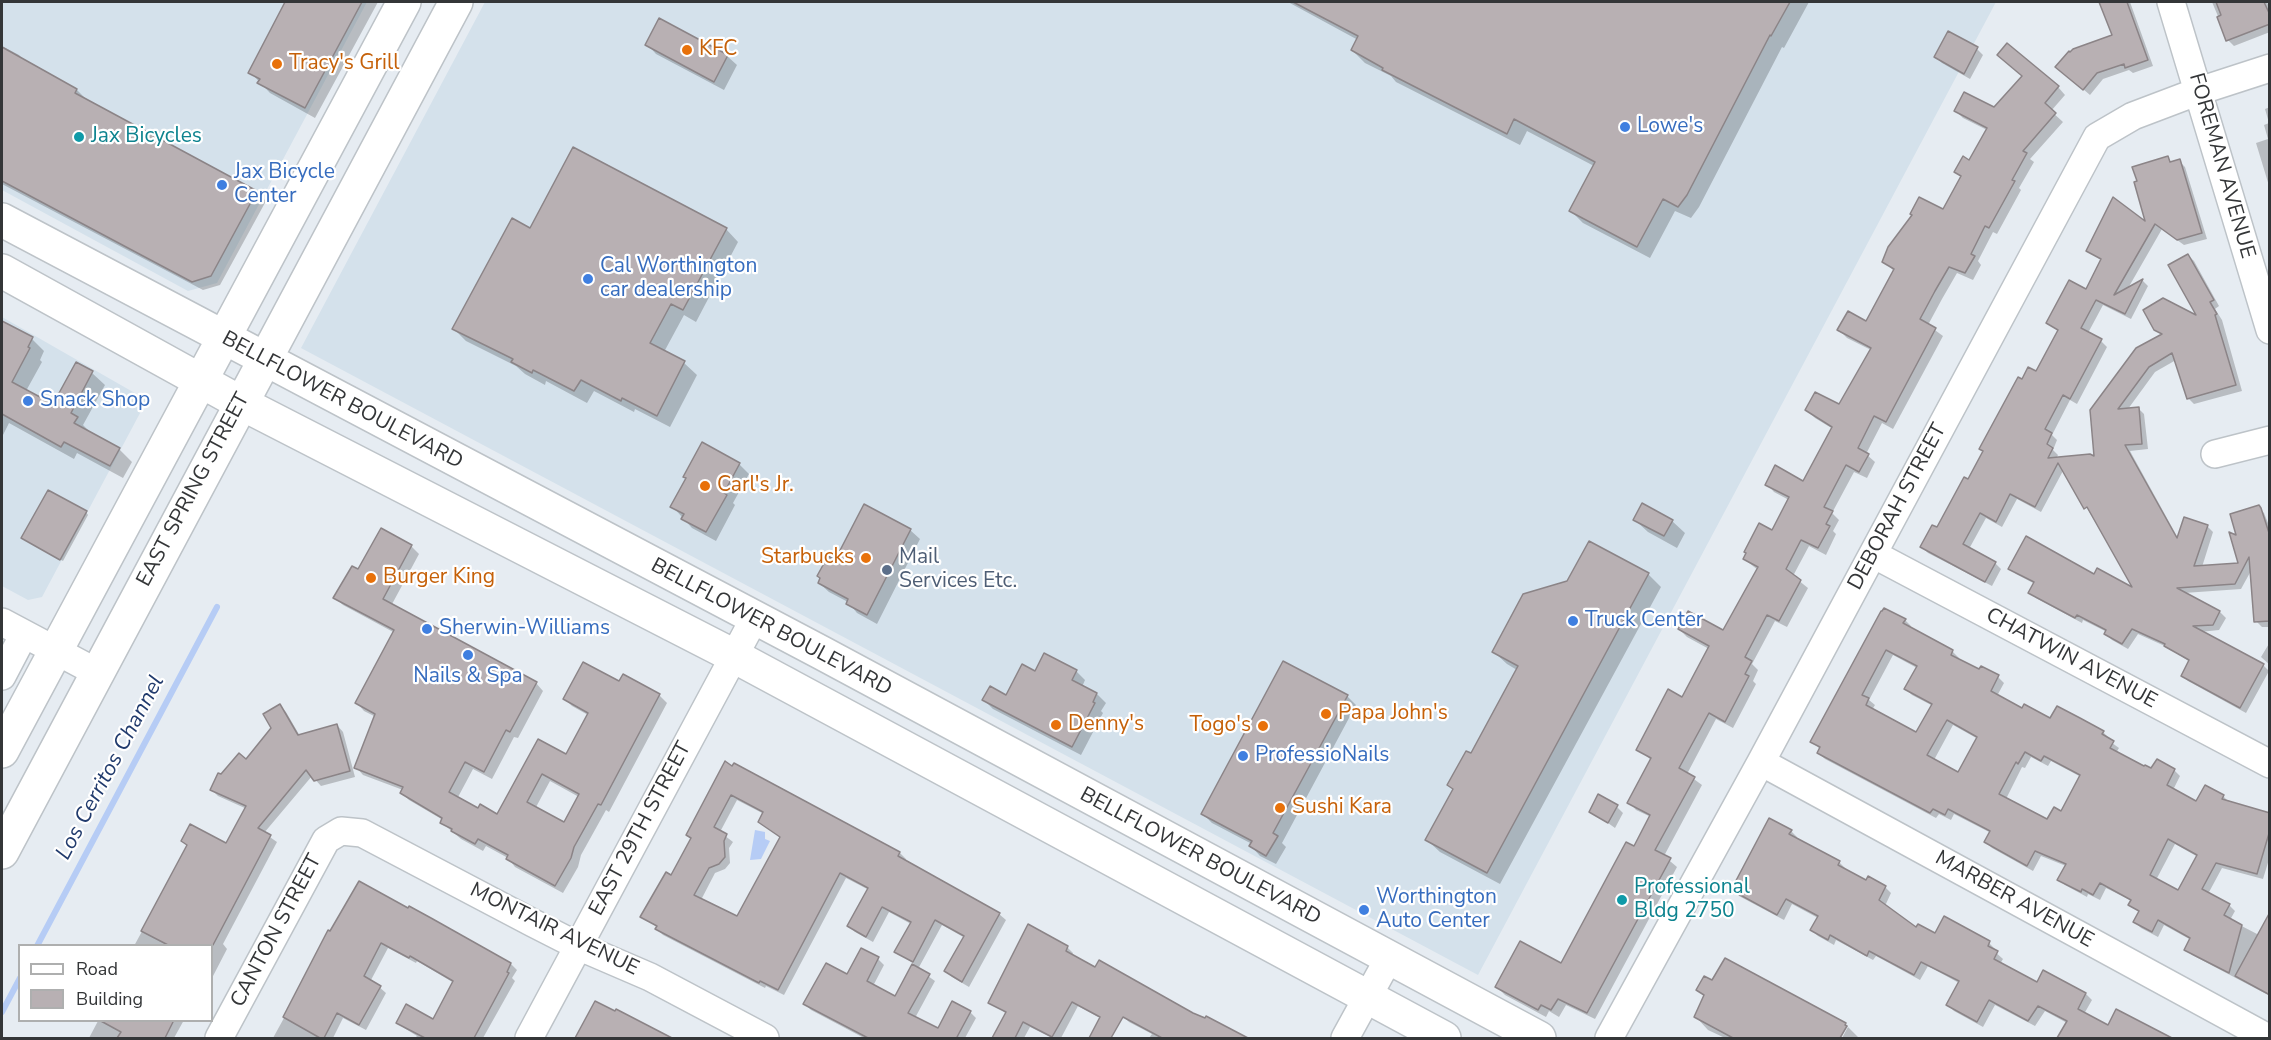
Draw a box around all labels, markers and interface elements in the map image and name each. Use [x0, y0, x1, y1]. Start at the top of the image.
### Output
place label: KFC [699, 37, 737, 63]
marker: KFC [680, 43, 694, 57]
place label: Tracy's Grill [289, 51, 399, 77]
marker: Tracy's Grill [270, 57, 284, 71]
street label: FOREMAN AVENUE [2182, 70, 2260, 262]
place label: Lowe's [1637, 114, 1703, 140]
marker: Lowe's [1618, 120, 1632, 134]
place label: Jax Bicycles [91, 124, 202, 150]
marker: Jax Bicycles [72, 130, 86, 144]
place label: Jax Bicycle Center [234, 160, 335, 210]
marker: Jax Bicycle Center [215, 178, 229, 192]
place label: Cal Worthington car dealership [600, 254, 757, 304]
marker: Cal Worthington car dealership [581, 272, 595, 286]
street label: BELLFLOWER BOULEVARD [217, 327, 467, 475]
place label: Snack Shop [40, 388, 150, 414]
street label: EAST SPRING STREET [132, 389, 256, 591]
marker: Snack Shop [21, 394, 35, 408]
street label: DEBORAH STREET [1844, 420, 1952, 594]
place label: Carl's Jr. [717, 473, 794, 499]
marker: Carl's Jr. [698, 479, 712, 493]
place label: Starbucks [761, 545, 854, 571]
place label: Mail Services Etc. [899, 545, 1017, 595]
marker: Starbucks [859, 551, 873, 565]
street label: BELLFLOWER BOULEVARD [646, 554, 896, 702]
marker: Mail Services Etc. [880, 563, 894, 577]
place label: Burger King [383, 565, 495, 591]
marker: Burger King [364, 571, 378, 585]
street label: CHATWIN AVENUE [1981, 603, 2161, 715]
place label: Truck Center [1585, 608, 1703, 634]
marker: Truck Center [1566, 614, 1580, 628]
place label: Sherwin-Williams [439, 616, 610, 642]
marker: Sherwin-Williams [420, 622, 434, 636]
marker: Nails & Spa [461, 648, 475, 662]
place label: Nails & Spa [413, 664, 523, 690]
water label: Los Cerritos Channel [51, 671, 171, 865]
place label: Papa John's [1338, 701, 1448, 727]
marker: Papa John's [1319, 707, 1333, 721]
place label: Denny's [1068, 712, 1144, 738]
place label: Togo's [1190, 713, 1251, 739]
marker: Denny's [1049, 718, 1063, 732]
marker: Togo's [1256, 719, 1270, 733]
street label: EAST 29TH STREET [585, 738, 697, 920]
place label: ProfessioNails [1255, 743, 1389, 769]
marker: ProfessioNails [1236, 749, 1250, 763]
street label: BELLFLOWER BOULEVARD [1075, 783, 1325, 931]
place label: Sushi Kara [1292, 795, 1392, 821]
marker: Sushi Kara [1273, 801, 1287, 815]
street label: MARBER AVENUE [1930, 846, 2098, 954]
street label: CANTON STREET [226, 850, 328, 1012]
place label: Professional Bldg 2750 [1634, 875, 1750, 925]
street label: MONTAIR AVENUE [465, 878, 643, 982]
place label: Worthington Auto Center [1376, 885, 1497, 935]
marker: Professional Bldg 2750 [1615, 893, 1629, 907]
marker: Worthington Auto Center [1357, 903, 1371, 917]
legend [18, 944, 213, 1022]
text: Road [76, 957, 118, 981]
text: Building [76, 987, 143, 1011]

